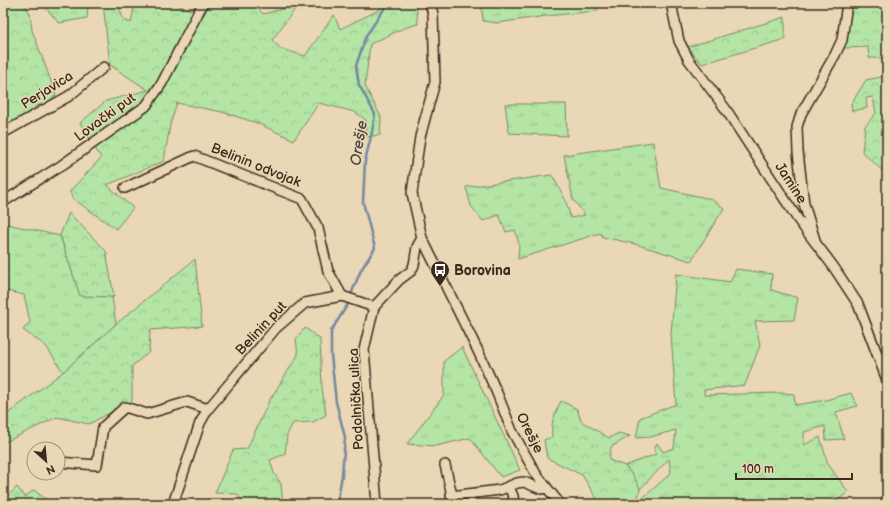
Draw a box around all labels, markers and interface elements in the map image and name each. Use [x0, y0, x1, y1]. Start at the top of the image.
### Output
street label: Perjavica [18, 67, 76, 113]
street label: Lovački put [71, 89, 139, 145]
water label: Orešje [346, 119, 372, 167]
street label: Belinin odvojak [209, 139, 304, 191]
street label: Jamine [771, 159, 811, 207]
bus stop icon: Borovina [429, 259, 451, 287]
place label: Borovina [454, 262, 511, 279]
street label: Belinin put [232, 297, 291, 358]
street label: Podolnička ulica [345, 348, 367, 450]
street label: Orešje [513, 410, 547, 456]
north arrow [26, 441, 66, 481]
scale bar [736, 455, 852, 481]
text: N [44, 462, 57, 477]
text: 100 m [742, 462, 774, 477]

